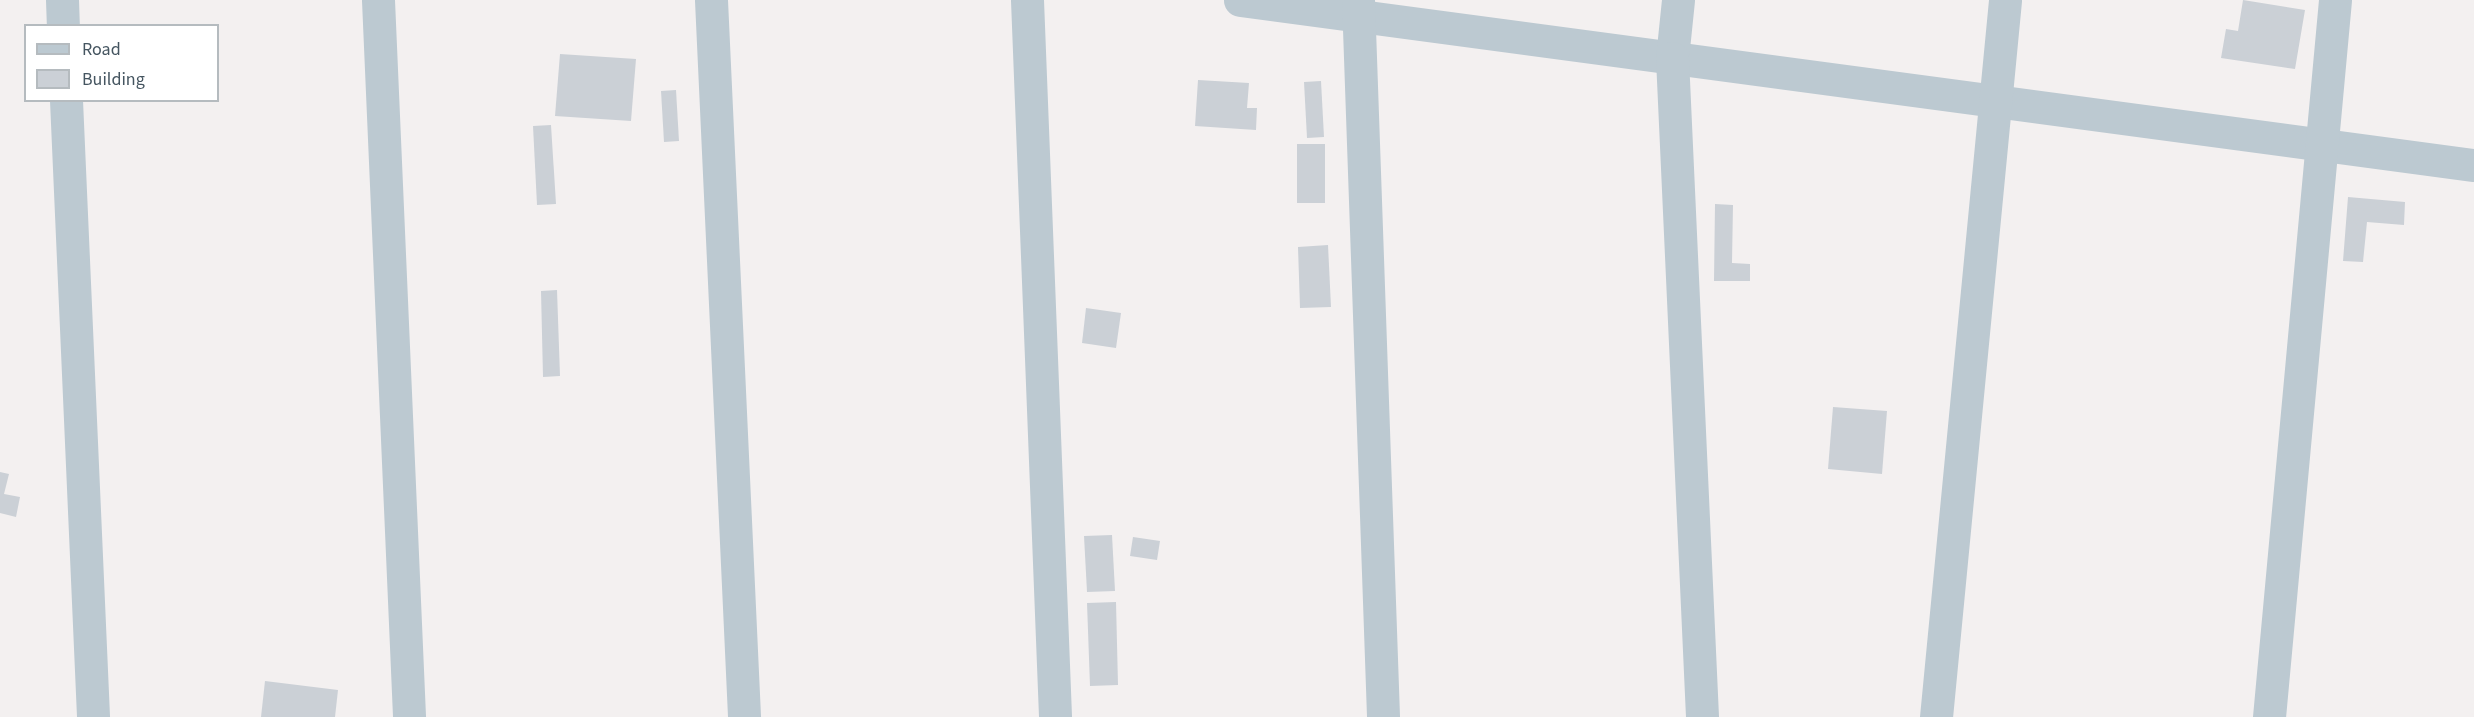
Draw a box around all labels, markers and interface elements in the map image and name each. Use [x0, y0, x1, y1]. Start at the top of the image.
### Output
legend [24, 24, 219, 102]
text: Road [82, 37, 121, 62]
text: Building [82, 67, 145, 92]

